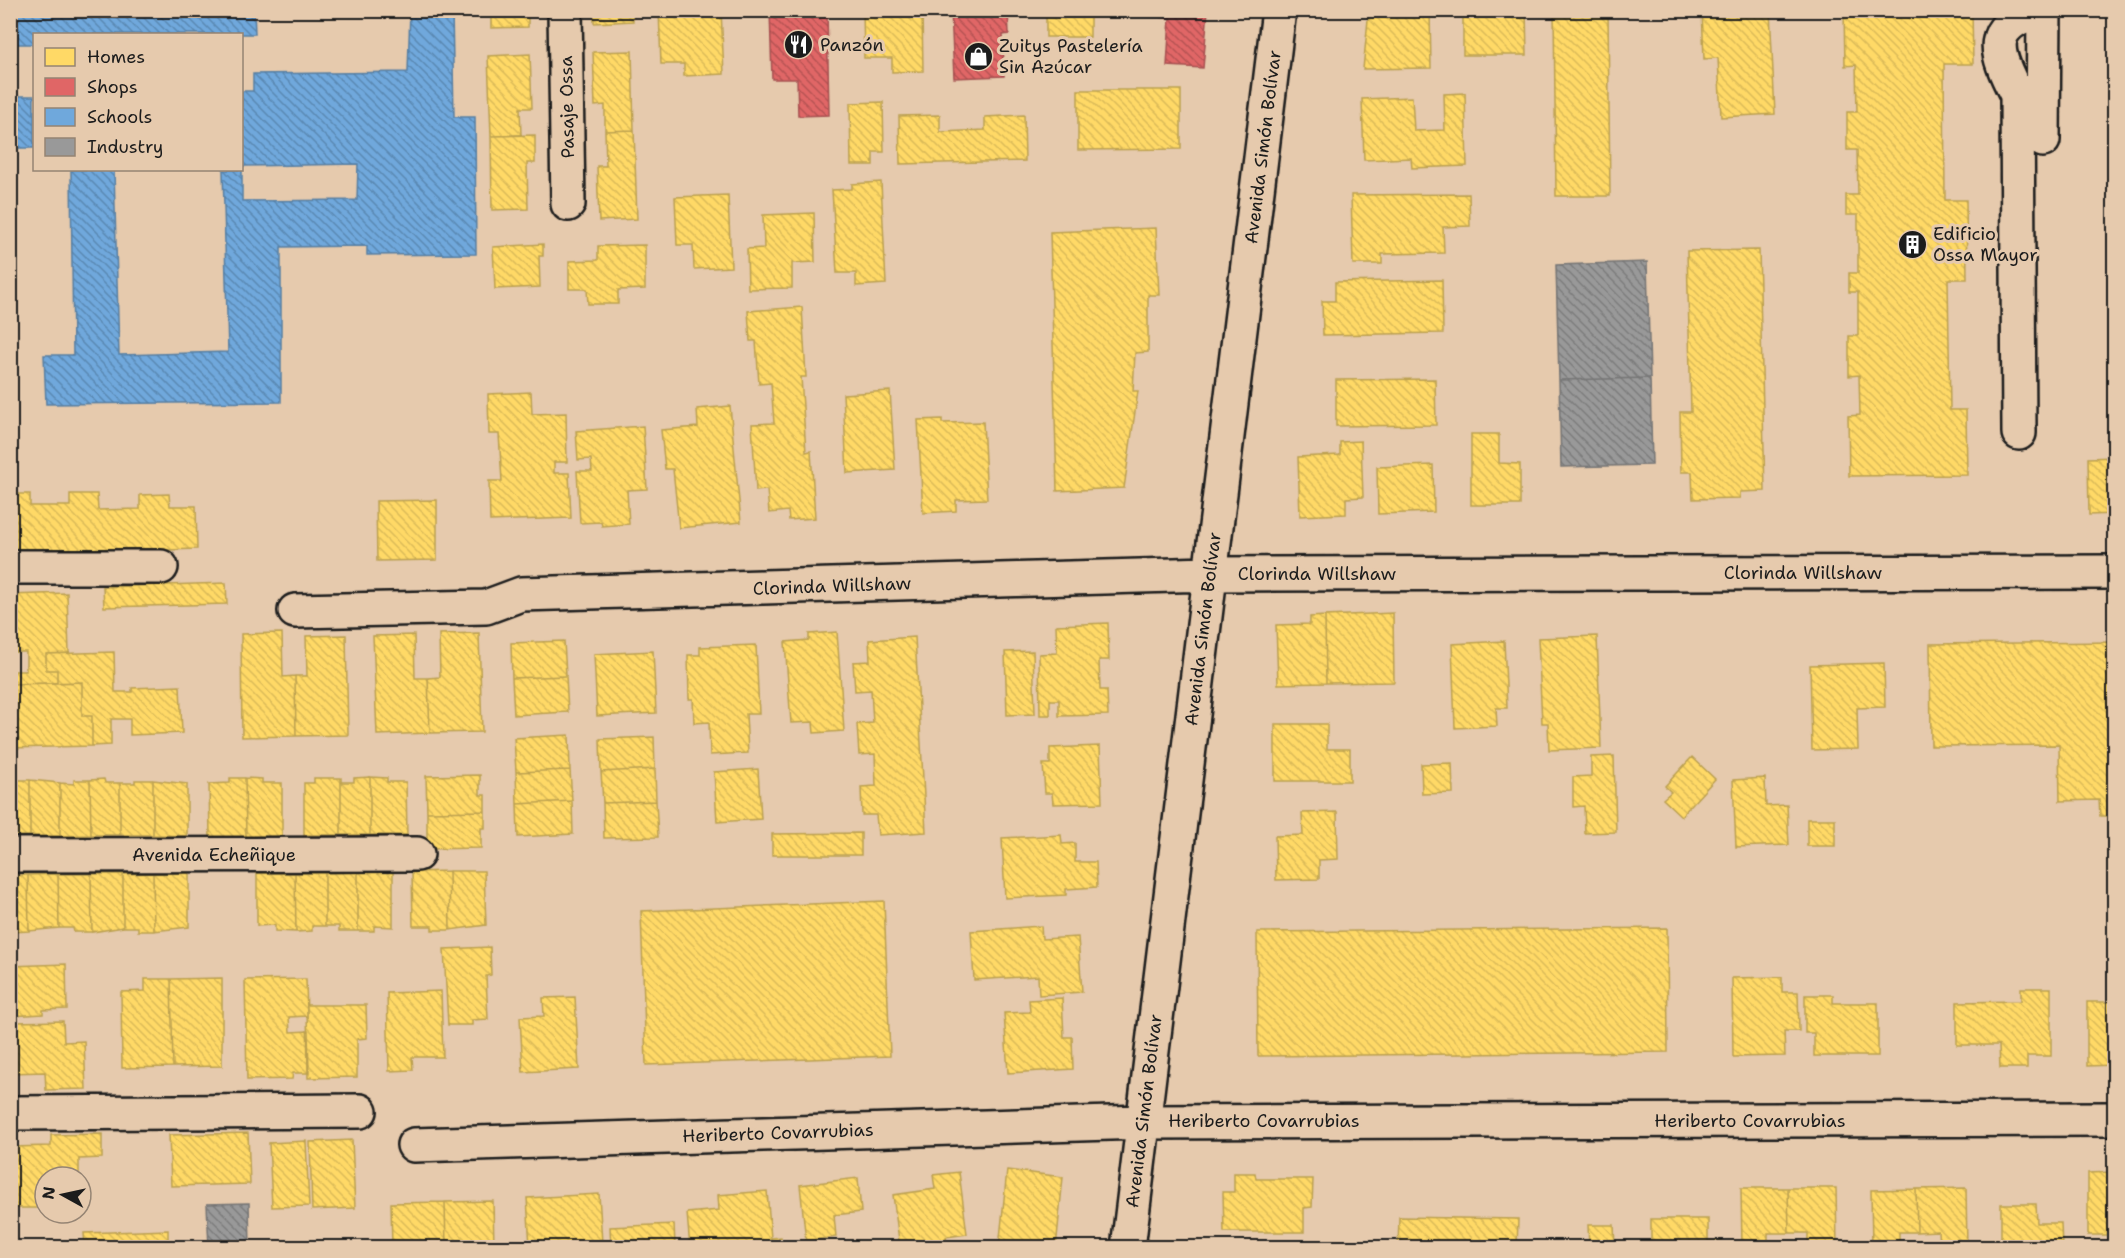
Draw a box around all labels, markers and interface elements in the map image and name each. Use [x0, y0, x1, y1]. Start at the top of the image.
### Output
restaurant icon: Panzón [783, 29, 815, 61]
legend [33, 33, 243, 171]
place label: Panzón [820, 33, 884, 57]
place label: Zuitys Pastelería Sin Azúcar [999, 34, 1143, 79]
shop icon: Zuitys Pastelería Sin Azúcar [962, 40, 994, 72]
text: Homes [87, 45, 145, 69]
street label: Avenida Simón Bolívar [1239, 49, 1287, 245]
street label: Pasaje Ossa [554, 56, 580, 158]
text: Shops [87, 75, 138, 99]
text: Schools [87, 105, 153, 129]
text: Industry [87, 135, 163, 159]
place label: Edificio Ossa Mayor [1933, 222, 2038, 267]
building icon: Edificio Ossa Mayor [1896, 228, 1928, 260]
street label: Avenida Simón Bolívar [1179, 531, 1227, 727]
street label: Clorinda Willshaw [1724, 561, 1883, 585]
street label: Clorinda Willshaw [1238, 562, 1397, 586]
street label: Clorinda Willshaw [752, 571, 912, 601]
street label: Avenida Echeñique [132, 843, 296, 867]
street label: Avenida Simón Bolívar [1120, 1013, 1168, 1209]
street label: Heriberto Covarrubias [1168, 1109, 1360, 1133]
street label: Heriberto Covarrubias [1654, 1109, 1846, 1133]
street label: Heriberto Covarrubias [682, 1118, 874, 1148]
north arrow [33, 1165, 93, 1225]
text: N [37, 1185, 60, 1201]

